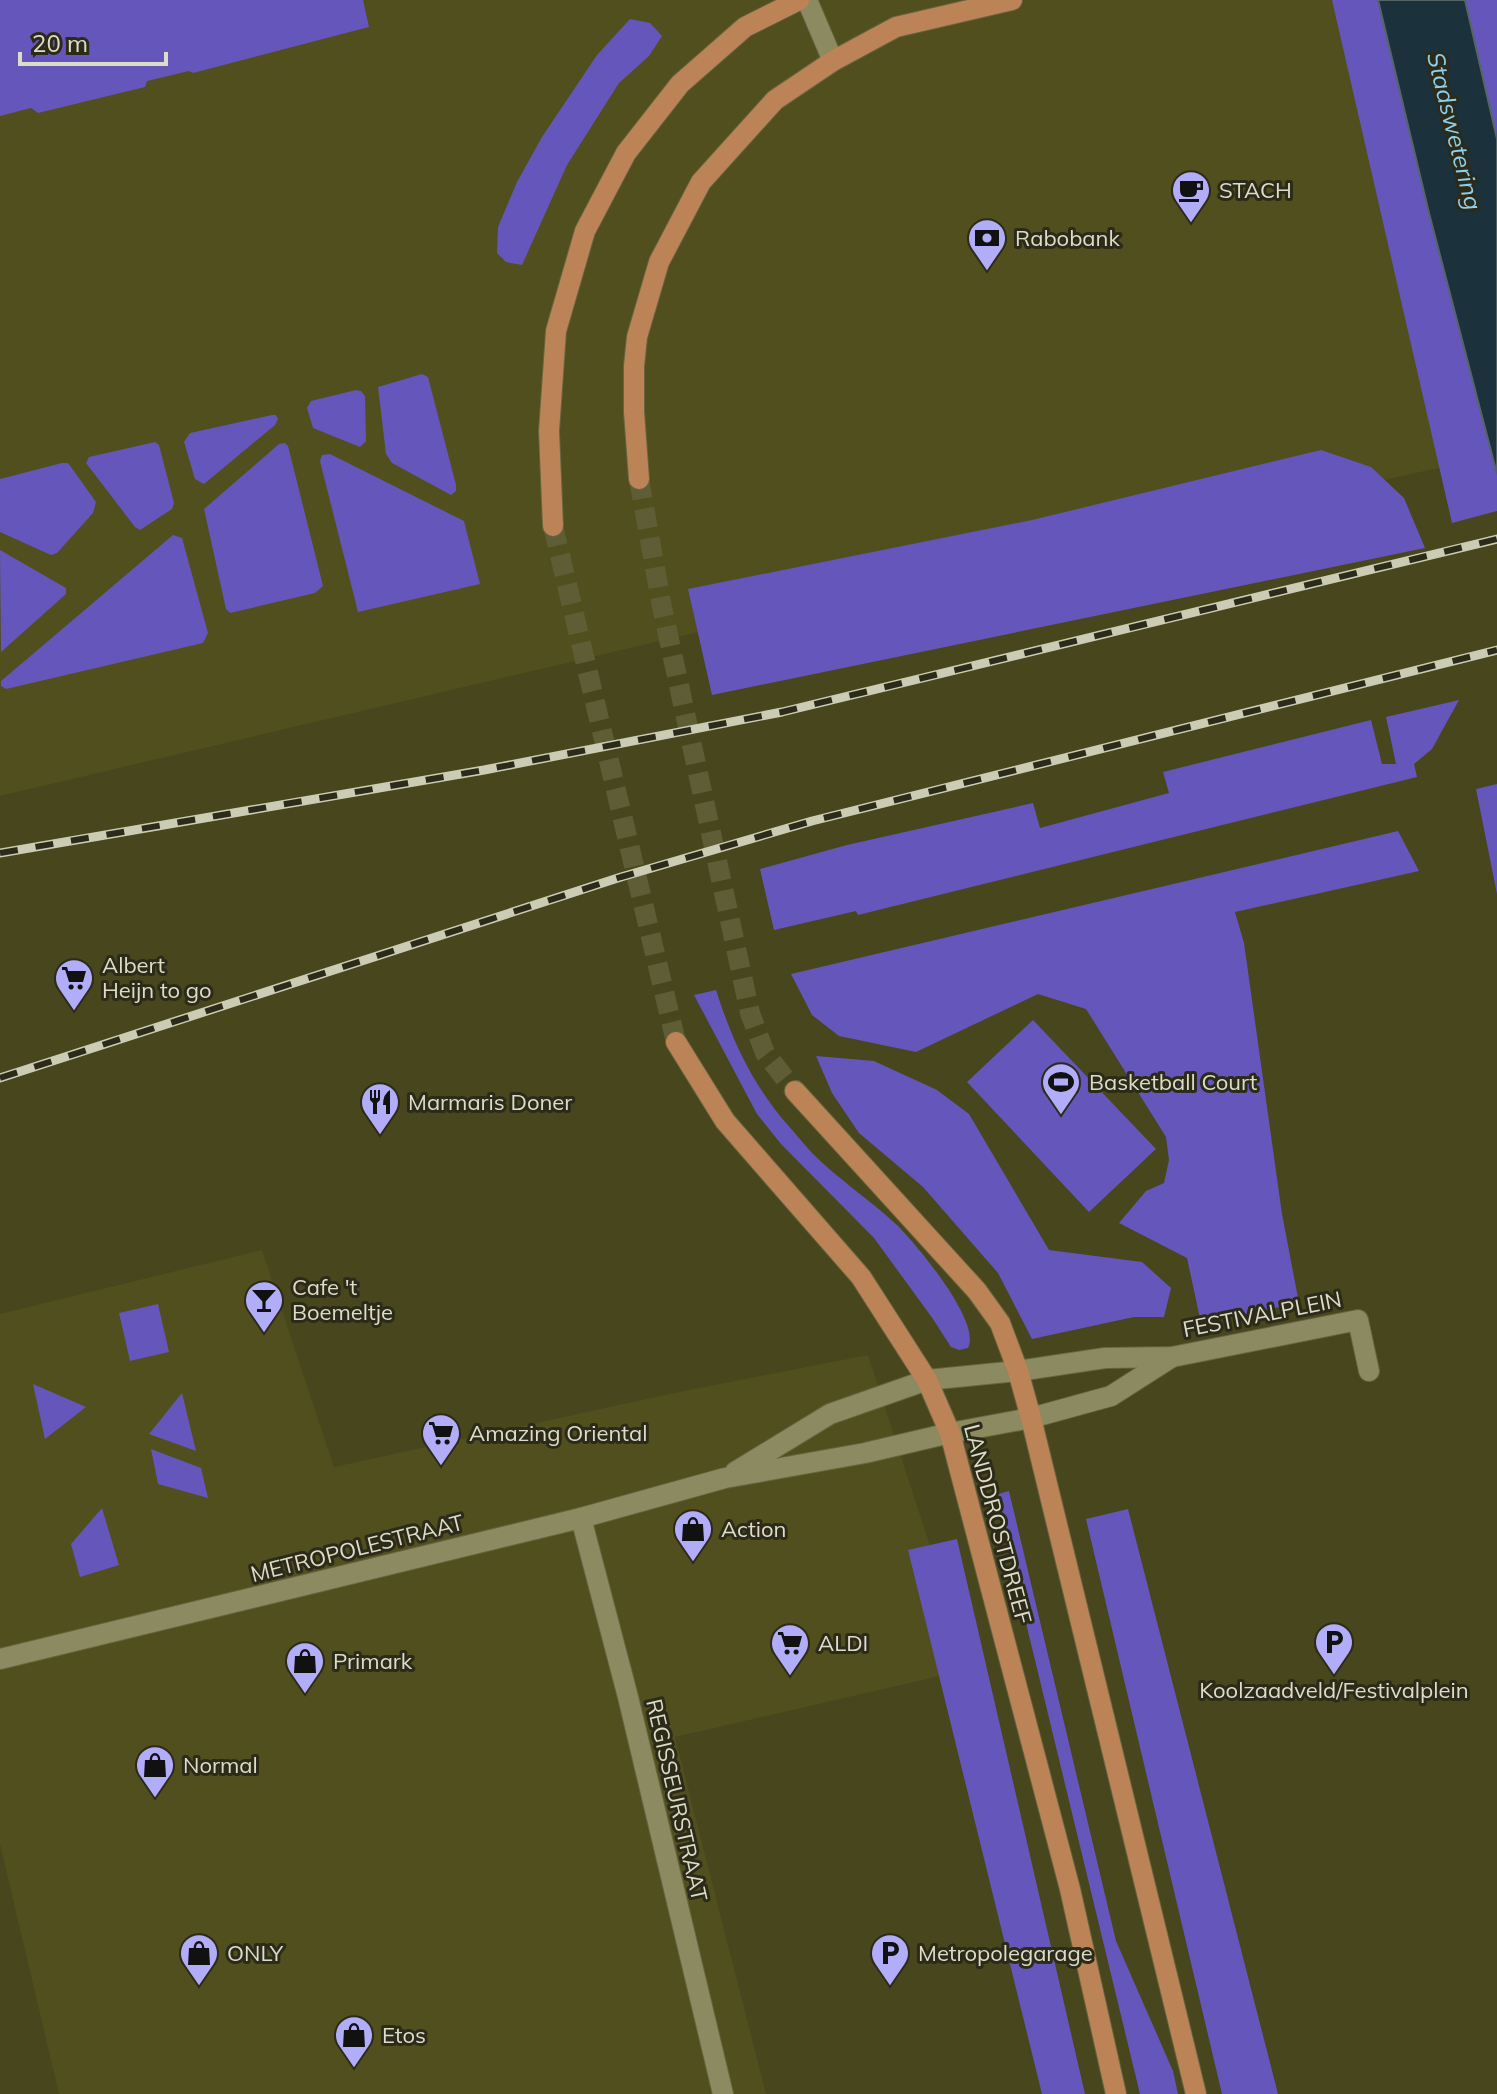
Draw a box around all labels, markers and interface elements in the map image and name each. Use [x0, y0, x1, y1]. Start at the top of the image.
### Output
scale bar [20, 16, 166, 66]
text: 20 m [32, 28, 88, 58]
water label: Stadswetering [1421, 49, 1489, 213]
cafe icon: STACH [1170, 169, 1212, 224]
place label: STACH [1219, 176, 1292, 204]
bank icon: Rabobank [966, 217, 1008, 272]
place label: Rabobank [1015, 224, 1120, 252]
place label: Albert Heijn to go [102, 951, 212, 1004]
supermarket icon: Albert Heijn to go [53, 957, 95, 1012]
sports icon: Basketball Court [1040, 1061, 1082, 1116]
place label: Basketball Court [1089, 1068, 1257, 1096]
restaurant icon: Marmaris Doner [359, 1081, 401, 1136]
place label: Marmaris Doner [408, 1088, 572, 1116]
place label: Cafe 't Boemeltje [292, 1273, 393, 1326]
bar icon: Cafe 't Boemeltje [243, 1279, 285, 1334]
street label: FESTIVALPLEIN [1180, 1285, 1344, 1343]
supermarket icon: Amazing Oriental [420, 1412, 462, 1467]
place label: Amazing Oriental [469, 1419, 647, 1447]
street label: LANDDROSTDREEF [958, 1421, 1038, 1627]
street label: METROPOLESTRAAT [248, 1508, 466, 1588]
shop icon: Action [672, 1508, 714, 1563]
place label: Action [721, 1515, 786, 1543]
parking icon: Koolzaadveld/Festivalplein [1313, 1621, 1355, 1676]
supermarket icon: ALDI [769, 1622, 811, 1677]
place label: ALDI [818, 1629, 868, 1657]
shop icon: Primark [284, 1640, 326, 1695]
place label: Primark [333, 1647, 413, 1675]
place label: Koolzaadveld/Festivalplein [1199, 1676, 1469, 1704]
street label: REGISSEURSTRAAT [640, 1696, 714, 1904]
shop icon: Normal [134, 1744, 176, 1799]
place label: Normal [183, 1751, 258, 1779]
shop icon: ONLY [178, 1932, 220, 1987]
parking icon: Metropolegarage [869, 1932, 911, 1987]
place label: ONLY [227, 1939, 284, 1967]
place label: Metropolegarage [918, 1939, 1093, 1967]
shop icon: Etos [333, 2014, 375, 2069]
place label: Etos [382, 2021, 426, 2049]

